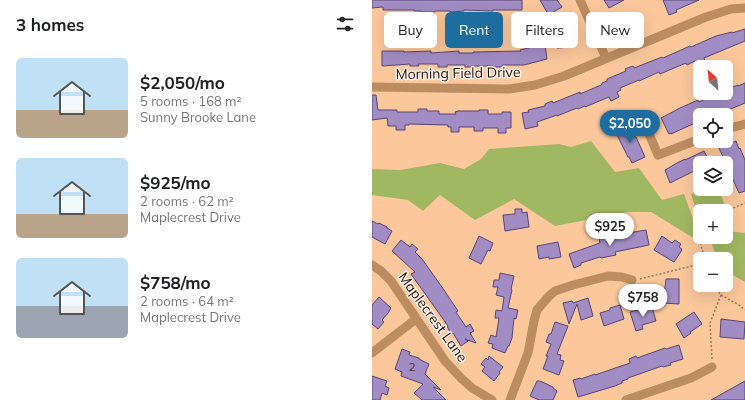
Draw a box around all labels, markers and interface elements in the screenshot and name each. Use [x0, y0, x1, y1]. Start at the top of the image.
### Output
chip: Buy [384, 12, 437, 48]
chip: Rent [445, 12, 503, 48]
chip: Filters [511, 12, 578, 48]
chip: New [586, 12, 644, 48]
icon: filters [334, 13, 356, 35]
text: 3 homes [16, 14, 84, 35]
north arrow [693, 60, 733, 100]
map controls [693, 60, 733, 292]
street label: Morning Field Drive [395, 63, 521, 83]
text: $2,050/mo [140, 72, 225, 93]
icon: home [48, 74, 96, 122]
text: 5 rooms · 168 m² [140, 93, 241, 109]
button: locate [693, 108, 733, 148]
text: Sunny Brooke Lane [140, 109, 256, 125]
pin: $2,050 [597, 110, 663, 144]
text: $2,050 [609, 115, 651, 131]
button: layers [693, 156, 733, 196]
text: $925/mo [140, 172, 211, 193]
icon: home [48, 174, 96, 222]
text: 2 rooms · 62 m² [140, 193, 234, 209]
button: + [693, 204, 733, 244]
text: Maplecrest Drive [140, 209, 241, 225]
pin: $925 [586, 213, 634, 247]
text: $925 [594, 218, 626, 234]
button: − [693, 252, 733, 292]
street label: Maplecrest Lane [394, 269, 472, 365]
text: $758/mo [140, 272, 211, 293]
icon: home [48, 274, 96, 322]
pin: $758 [619, 284, 667, 318]
text: $758 [627, 289, 659, 305]
text: 2 rooms · 64 m² [140, 293, 234, 309]
text: Maplecrest Drive [140, 309, 241, 325]
house number: 2 [408, 359, 416, 374]

